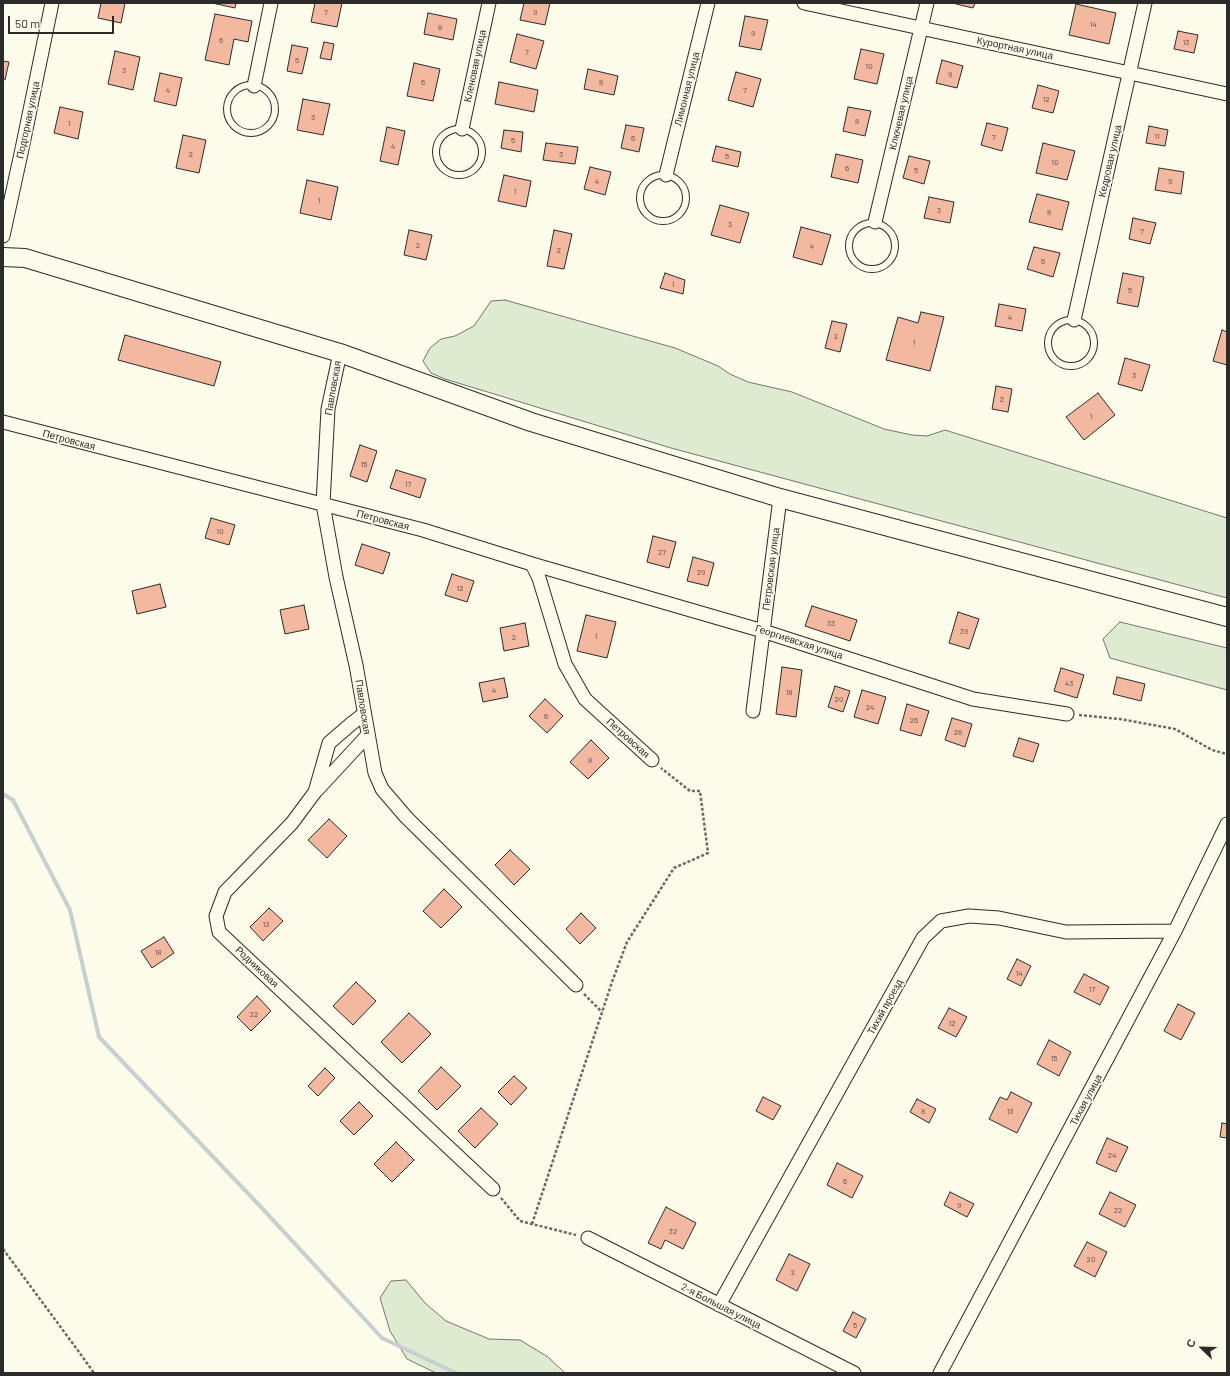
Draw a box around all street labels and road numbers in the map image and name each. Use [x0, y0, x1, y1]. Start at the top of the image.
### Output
street label: Кленовая улица [461, 29, 489, 103]
street label: Курортная улица [976, 34, 1054, 62]
street label: Лимонная улица [672, 51, 702, 127]
street label: Ключевая улица [887, 75, 915, 151]
street label: Подгорная улица [14, 80, 42, 160]
street label: Кедровая улица [1096, 124, 1124, 198]
street label: Павловская [322, 360, 344, 416]
street label: Петровская [41, 427, 97, 453]
street label: Петровская [355, 507, 411, 533]
street label: Петровская улица [760, 527, 782, 611]
street label: Георгиевская улица [754, 622, 844, 662]
street label: Павловская [353, 679, 373, 735]
street label: Петровская [604, 716, 652, 760]
street label: Родниковая [233, 944, 281, 990]
street label: Тихий проезд [865, 977, 905, 1037]
street label: Тихая улица [1067, 1072, 1105, 1128]
street label: 2-я Большая улица [679, 1281, 763, 1331]

